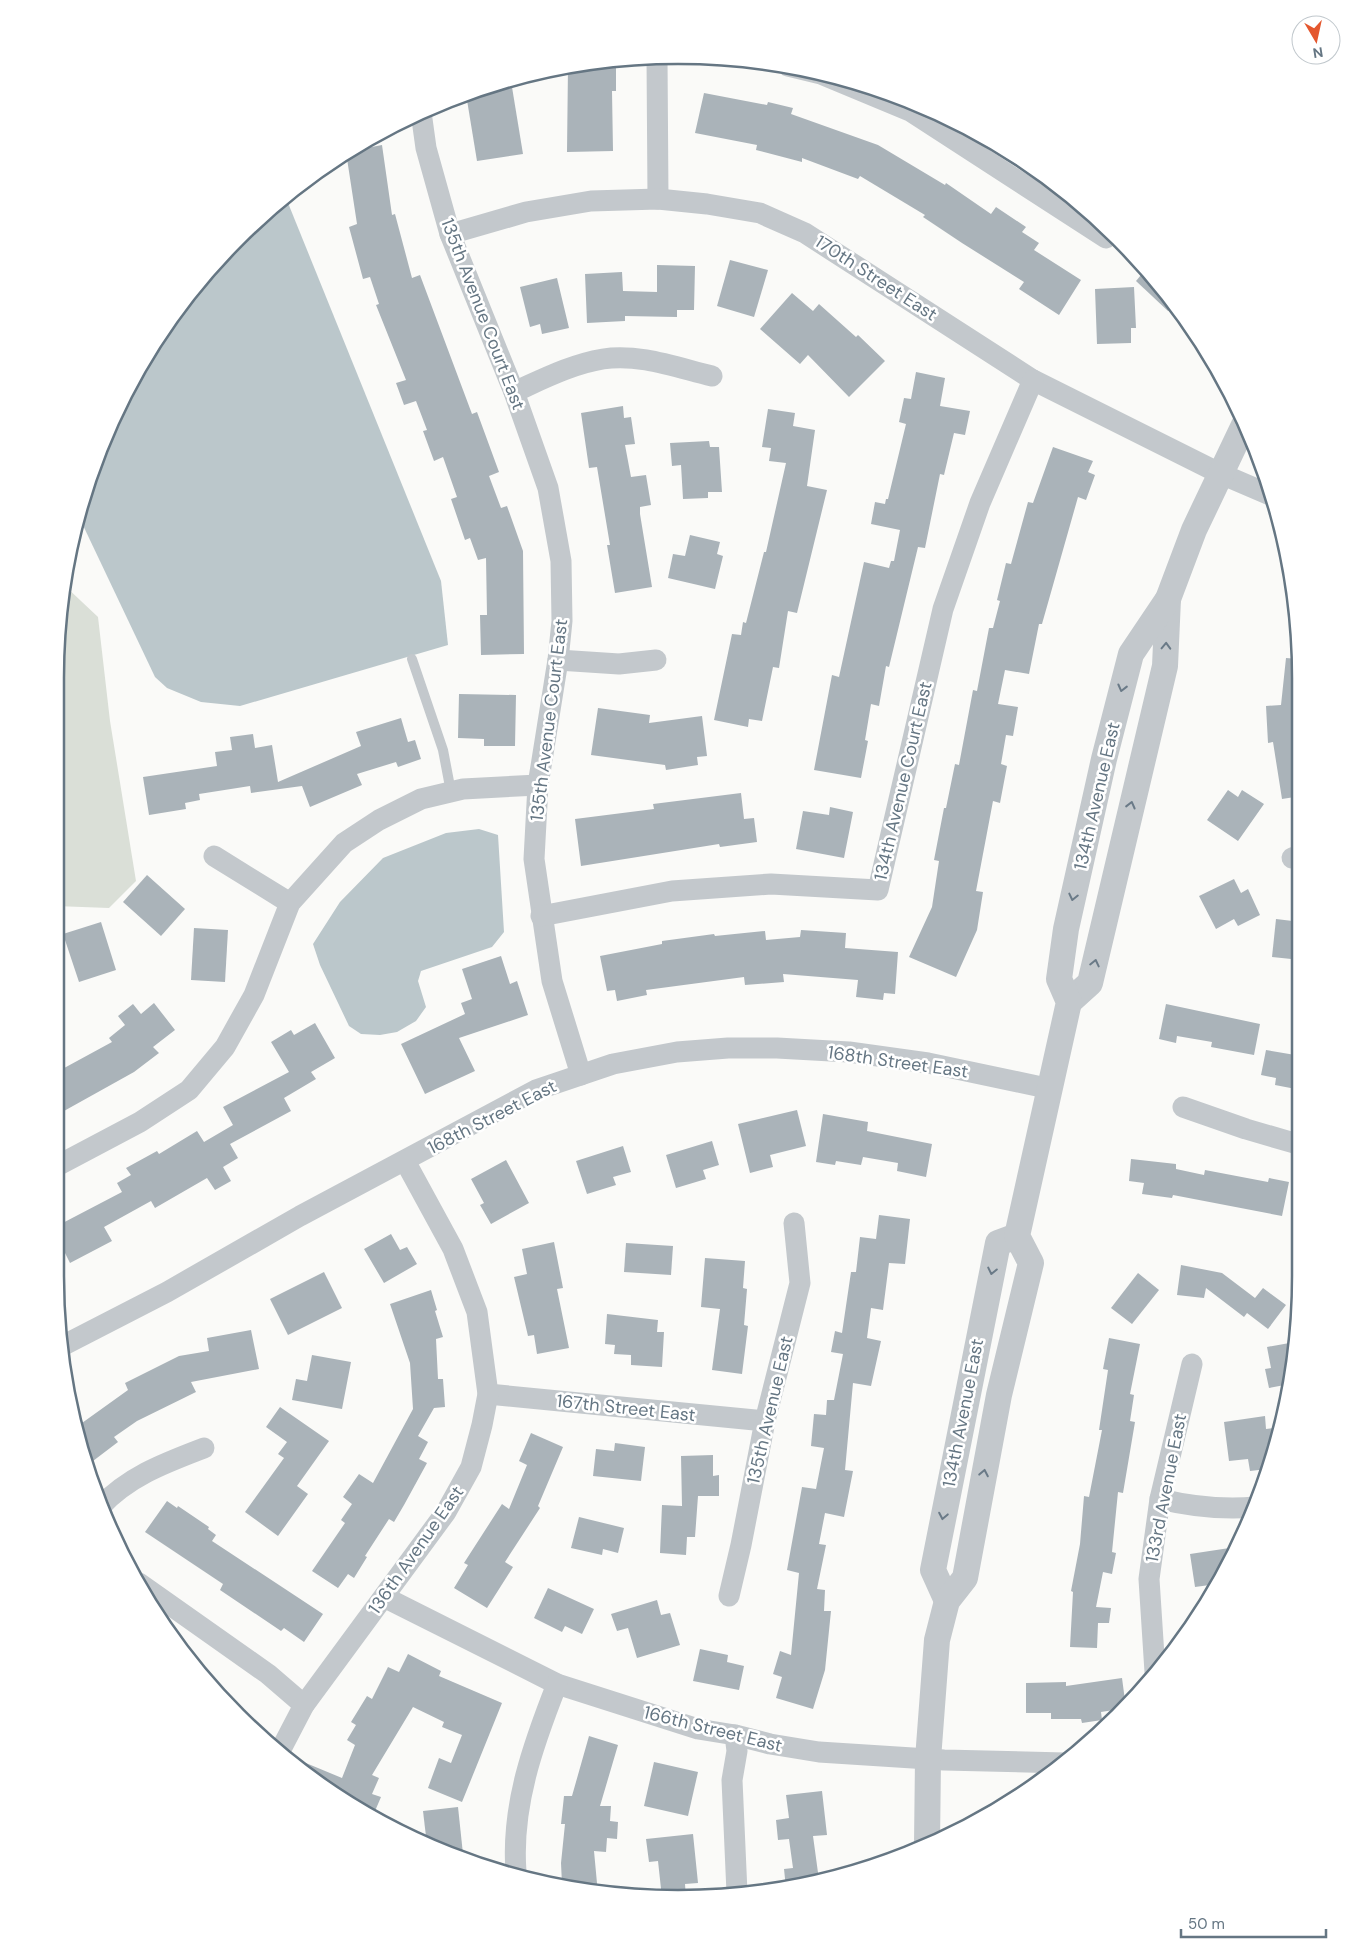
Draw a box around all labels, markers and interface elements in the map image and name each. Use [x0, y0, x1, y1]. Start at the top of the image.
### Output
north arrow [1291, 15, 1341, 65]
text: N [1312, 43, 1324, 63]
street label: 135th Avenue Court East [435, 215, 531, 413]
street label: 170th Street East [810, 230, 942, 326]
street label: 135th Avenue Court East [525, 618, 573, 822]
one-way arrow [1160, 642, 1171, 650]
street label: 134th Avenue Court East [868, 679, 938, 883]
one-way arrow [1117, 683, 1128, 692]
street label: 134th Avenue East [1068, 720, 1126, 872]
one-way arrow [1125, 800, 1136, 809]
one-way arrow [1068, 893, 1079, 902]
one-way arrow [1089, 959, 1100, 968]
street label: 168th Street East [826, 1040, 970, 1084]
street label: 168th Street East [424, 1074, 560, 1160]
one-way arrow [988, 1266, 998, 1275]
street label: 135th Avenue East [741, 1334, 799, 1486]
street label: 134th Avenue East [937, 1337, 989, 1489]
street label: 167th Street East [555, 1389, 697, 1427]
street label: 133rd Avenue East [1140, 1412, 1192, 1564]
one-way arrow [978, 1468, 988, 1477]
street label: 136th Avenue East [363, 1481, 469, 1619]
one-way arrow [938, 1512, 949, 1520]
street label: 166th Street East [641, 1700, 785, 1758]
scale bar [1181, 1906, 1326, 1938]
text: 50 m [1188, 1914, 1225, 1934]

